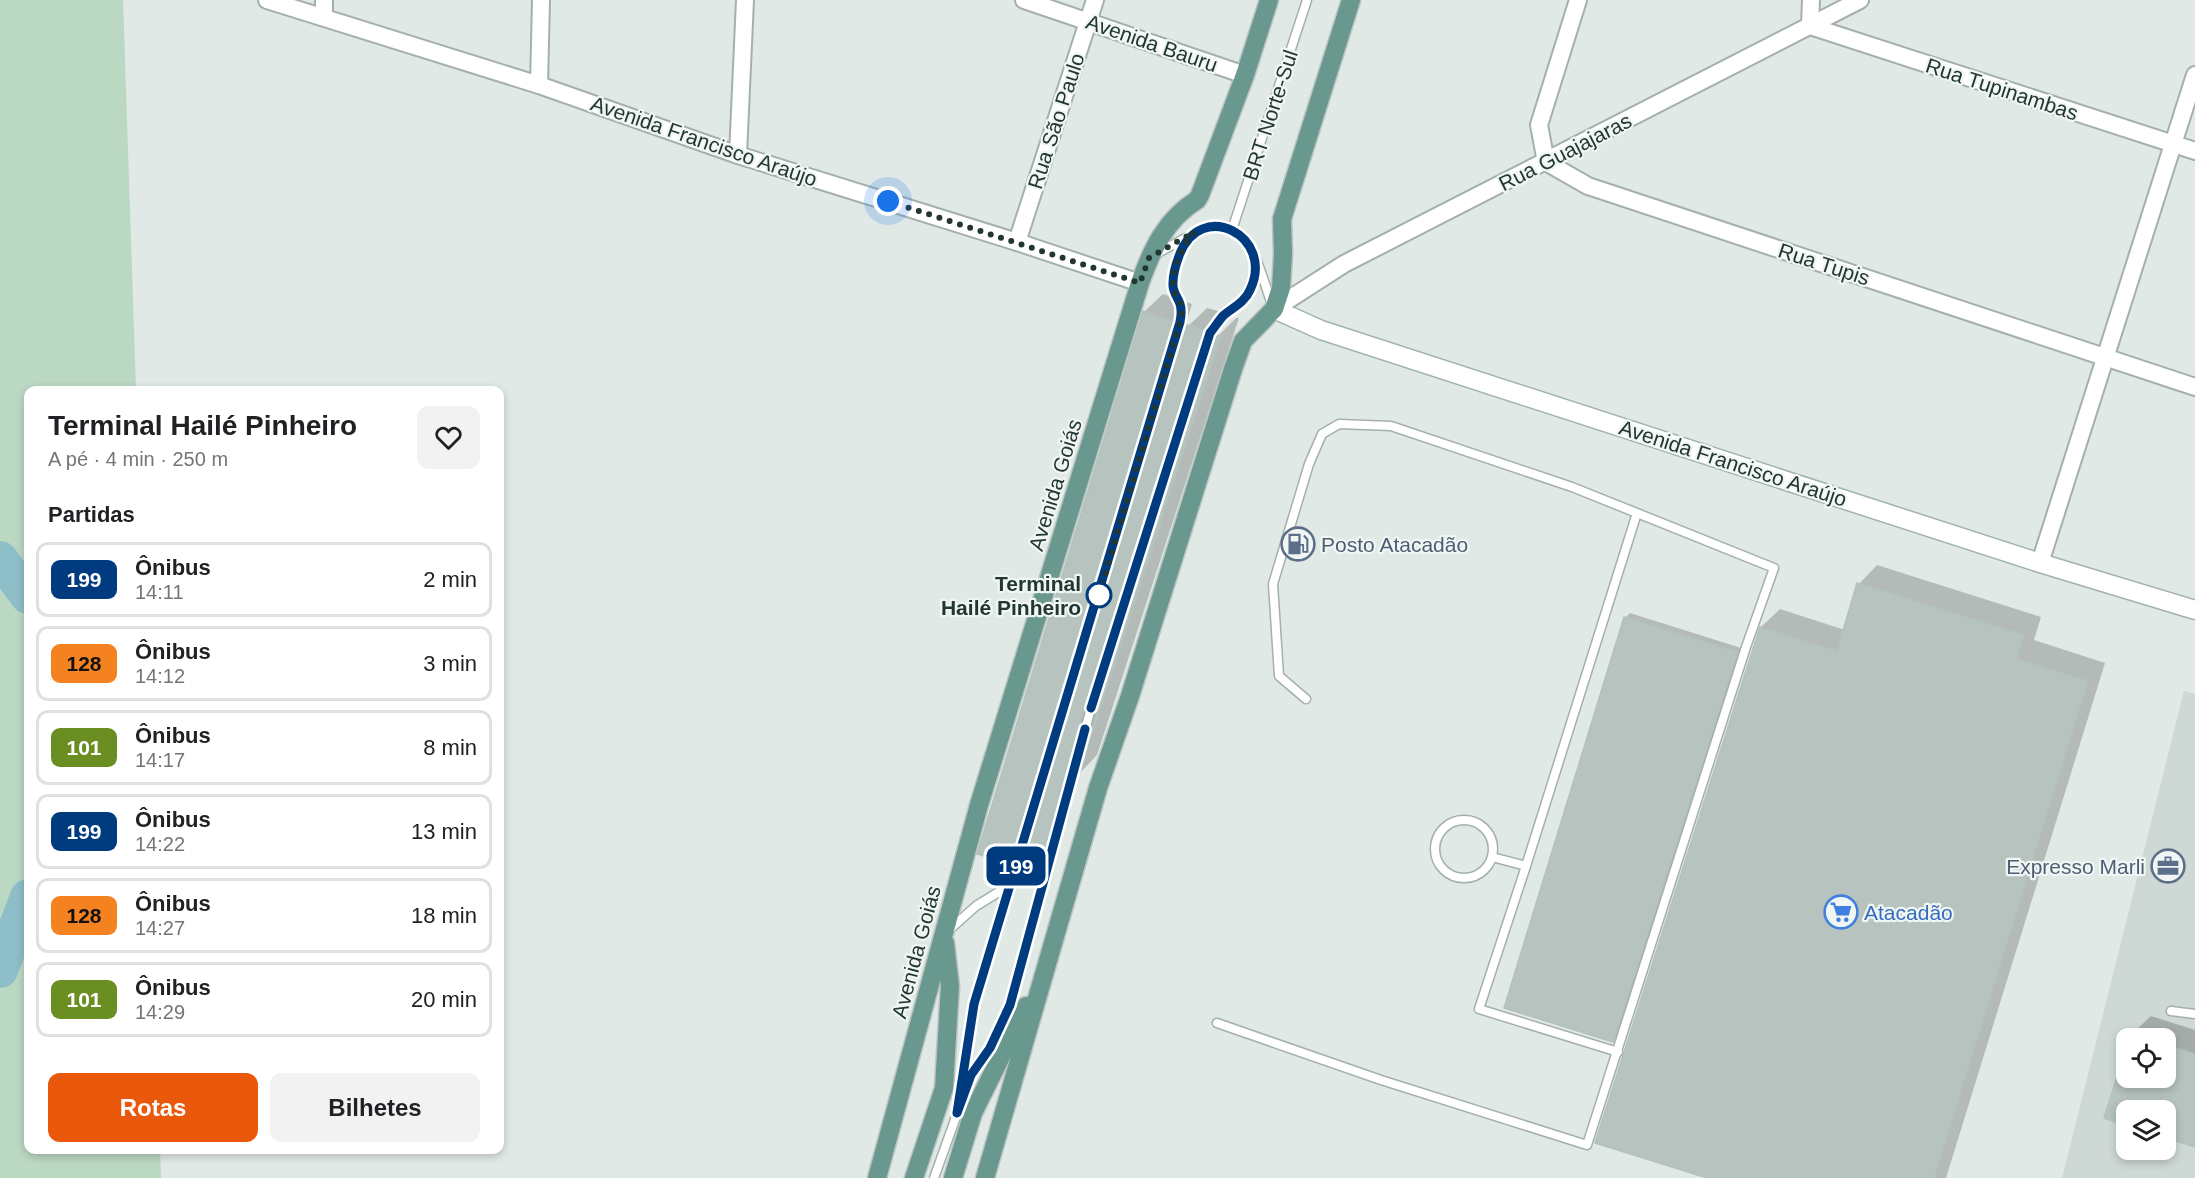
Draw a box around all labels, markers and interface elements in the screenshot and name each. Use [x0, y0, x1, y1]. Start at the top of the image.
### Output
street label: Avenida Bauru [1083, 10, 1221, 76]
street label: BRT Norte-Sul [1238, 47, 1302, 183]
street label: Rua São Paulo [1023, 50, 1089, 192]
street label: Rua Tupinambas [1923, 54, 2081, 124]
street label: Avenida Francisco Araújo [588, 91, 820, 191]
street label: Rua Guajajaras [1495, 109, 1635, 195]
your location [873, 186, 903, 216]
street label: Rua Tupis [1775, 238, 1873, 290]
button: heart [417, 406, 480, 469]
text: Terminal Hailé Pinheiro [48, 410, 357, 441]
street label: Avenida Francisco Araújo [1616, 415, 1850, 511]
street label: Avenida Goiás [1024, 417, 1086, 553]
text: A pé · 4 min · 250 m [48, 448, 228, 470]
text: Partidas [48, 502, 135, 527]
fuel station icon: Posto Atacadão [1280, 526, 1316, 562]
place label: Posto Atacadão [1321, 533, 1468, 556]
text: Ônibus [135, 555, 211, 580]
text: 2 min [423, 567, 477, 592]
text: 199 [66, 568, 102, 591]
place label: Terminal Hailé Pinheiro [941, 572, 1081, 619]
text: 14:11 [135, 581, 184, 603]
marker: Terminal Hailé Pinheiro [1086, 582, 1112, 608]
text: Ônibus [135, 639, 211, 664]
text: 3 min [423, 651, 477, 676]
text: 128 [66, 652, 102, 675]
text: 14:12 [135, 665, 185, 687]
text: Ônibus [135, 723, 211, 748]
text: 8 min [423, 735, 477, 760]
text: 101 [66, 736, 102, 759]
text: 14:17 [135, 749, 185, 771]
text: Ônibus [135, 807, 211, 832]
text: 13 min [411, 819, 477, 844]
text: 199 [66, 820, 102, 843]
text: 14:22 [135, 833, 185, 855]
line badge: 199 [982, 846, 1050, 886]
office icon: Expresso Marli [2150, 848, 2186, 884]
text: 199 [998, 855, 1034, 878]
place label: Expresso Marli [2006, 855, 2145, 878]
street label: Avenida Goiás [887, 883, 945, 1021]
text: Ônibus [135, 891, 211, 916]
supermarket icon: Atacadão [1823, 894, 1859, 930]
place label: Atacadão [1864, 901, 1953, 924]
text: 18 min [411, 903, 477, 928]
text: 128 [66, 904, 102, 927]
text: 14:27 [135, 917, 185, 939]
text: Ônibus [135, 975, 211, 1000]
text: 20 min [411, 987, 477, 1012]
text: 101 [66, 988, 102, 1011]
text: 14:29 [135, 1001, 185, 1023]
map controls [2116, 1028, 2176, 1160]
button: locate [2116, 1028, 2176, 1088]
button: Rotas [48, 1073, 258, 1142]
button: Bilhetes [270, 1073, 480, 1142]
button: layers [2116, 1100, 2176, 1160]

